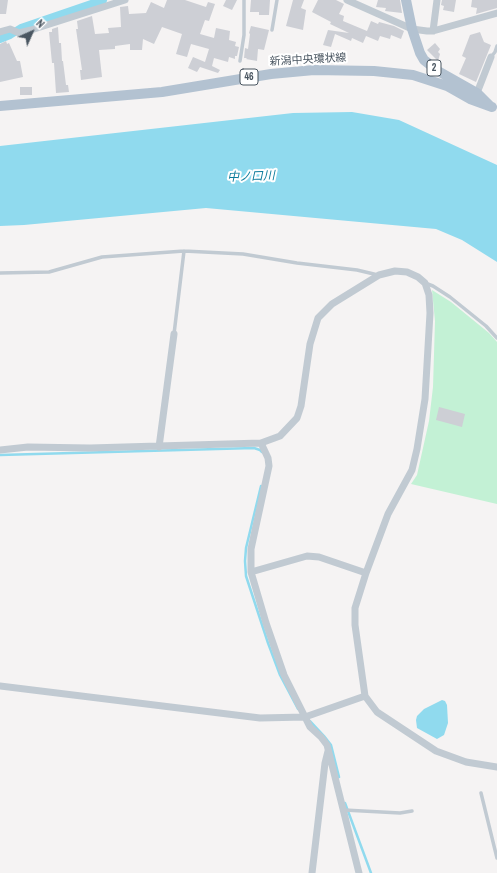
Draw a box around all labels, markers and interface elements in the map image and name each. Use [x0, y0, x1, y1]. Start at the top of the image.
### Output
north arrow [12, 12, 52, 52]
text: N [33, 16, 48, 31]
street label: 新潟中央環状線 [269, 51, 347, 69]
road number: 2 [427, 60, 441, 76]
road number: 46 [240, 69, 258, 85]
water label: 中ノ口川 [227, 169, 275, 185]

